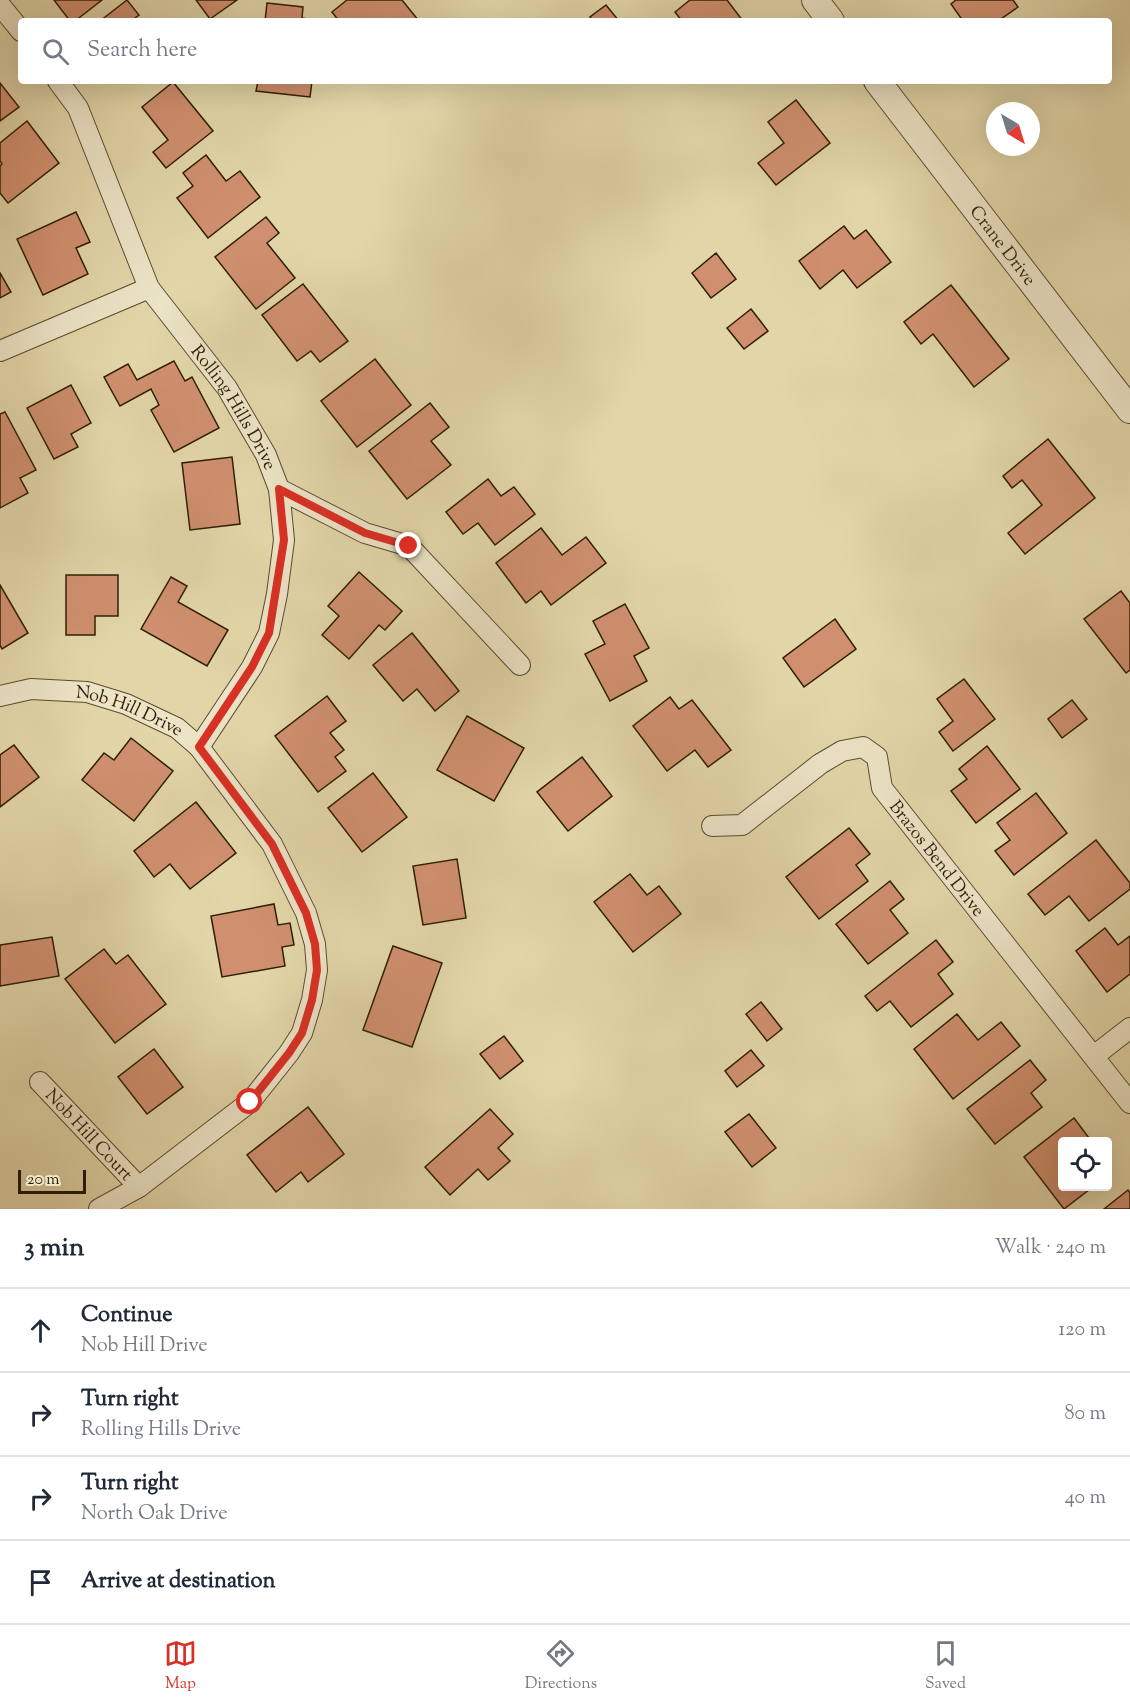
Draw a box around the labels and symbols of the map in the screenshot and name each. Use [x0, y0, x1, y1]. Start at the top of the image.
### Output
north arrow [986, 102, 1040, 156]
street label: Crane Drive [962, 201, 1041, 292]
street label: Rolling Hills Drive [183, 340, 282, 474]
route end [395, 532, 421, 558]
street label: Nob Hill Drive [75, 680, 189, 743]
street label: Brazos Bend Drive [882, 796, 990, 923]
street label: Nob Hill Court [38, 1084, 138, 1188]
route start [236, 1088, 262, 1114]
scale bar [18, 1167, 86, 1194]

